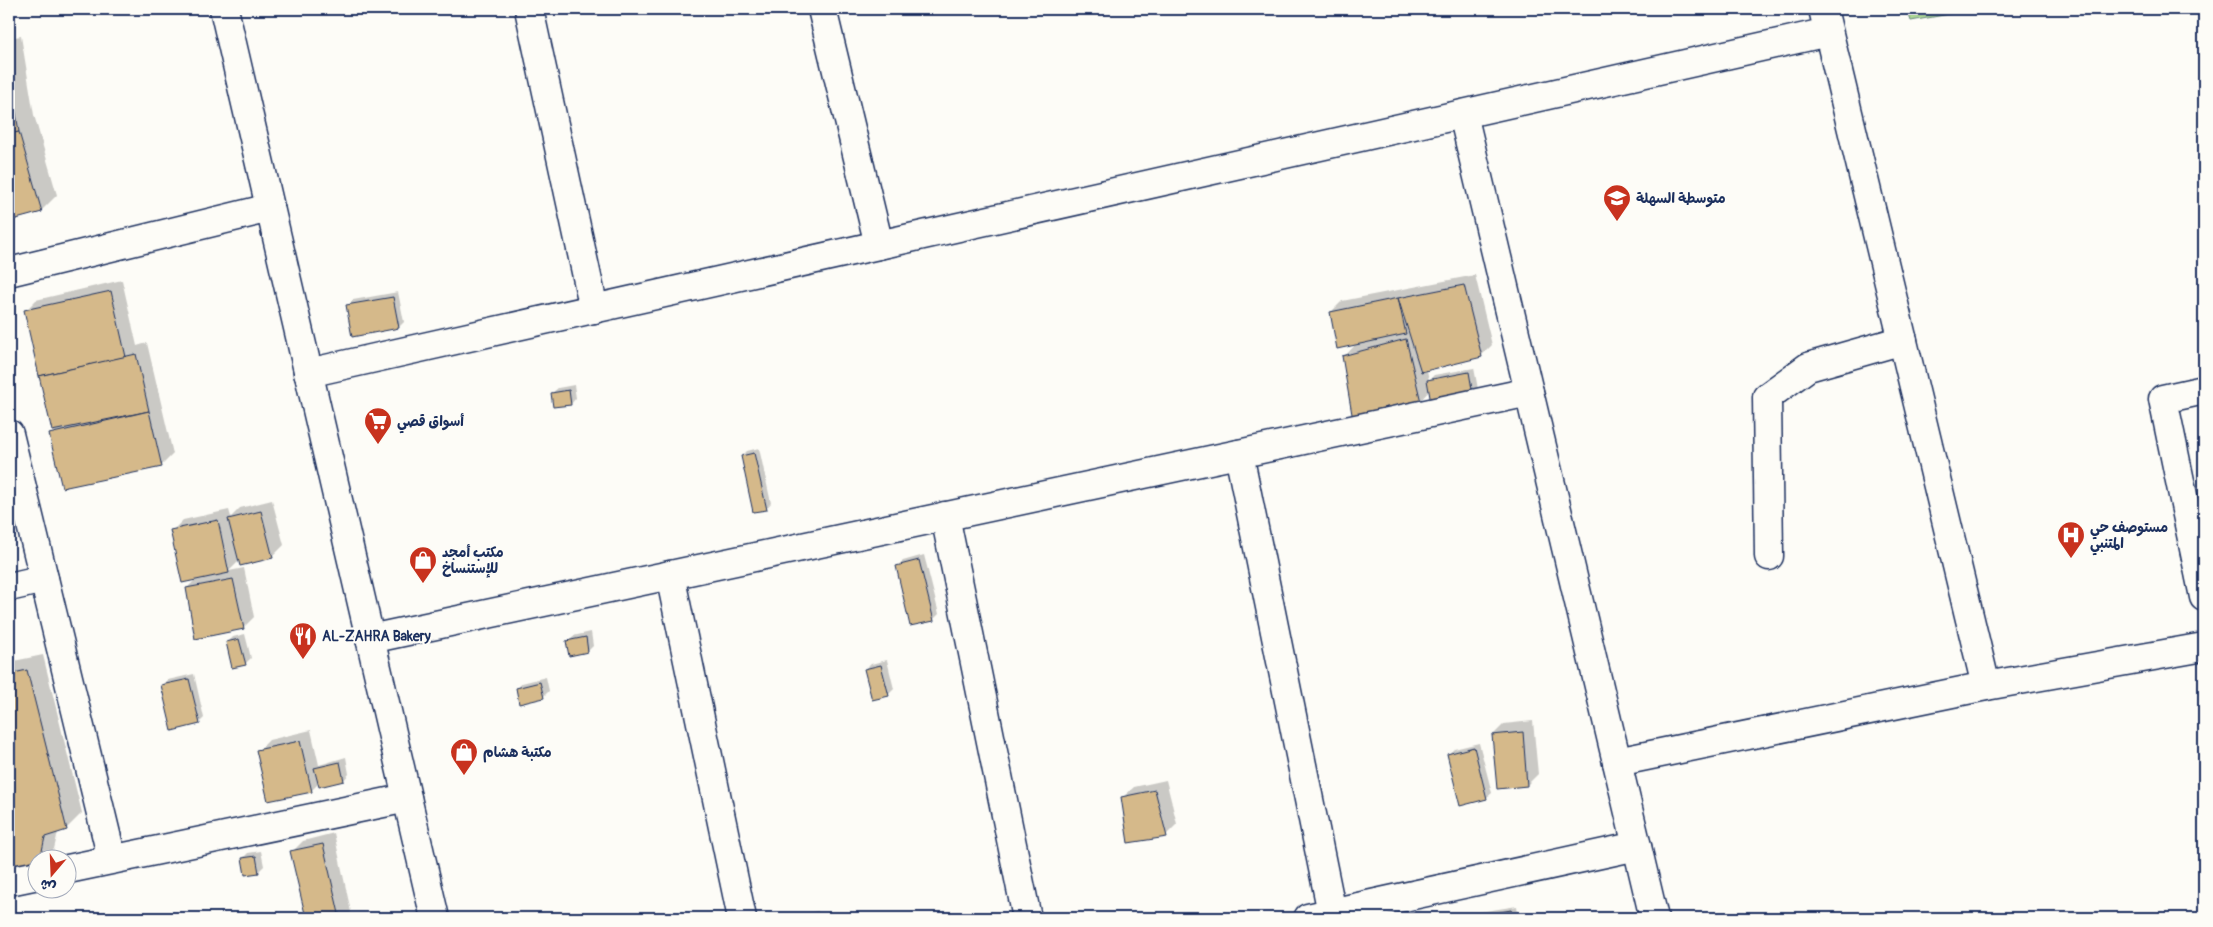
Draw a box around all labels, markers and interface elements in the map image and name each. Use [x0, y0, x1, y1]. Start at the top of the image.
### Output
school or university icon: متوسطة السهلة [1602, 183, 1632, 222]
place label: متوسطة السهلة [1636, 190, 1726, 208]
supermarket icon: أسواق قصي [363, 406, 393, 445]
place label: أسواق قصي [397, 412, 464, 434]
place label: مستوصف حي المتنبي [2090, 519, 2168, 556]
hospital icon: مستوصف حي المتنبي [2056, 520, 2086, 559]
place label: مكتب أمجد للإستنساخ [442, 543, 504, 578]
shop icon: مكتب أمجد للإستنساخ [408, 545, 438, 584]
restaurant icon: AL-ZAHRA Bakery [288, 621, 318, 660]
place label: AL-ZAHRA Bakery [322, 628, 431, 645]
shop icon: مكتبة هشام [449, 737, 479, 776]
place label: مكتبة هشام [483, 744, 552, 763]
north arrow [28, 850, 78, 900]
text: ش [38, 875, 58, 896]

